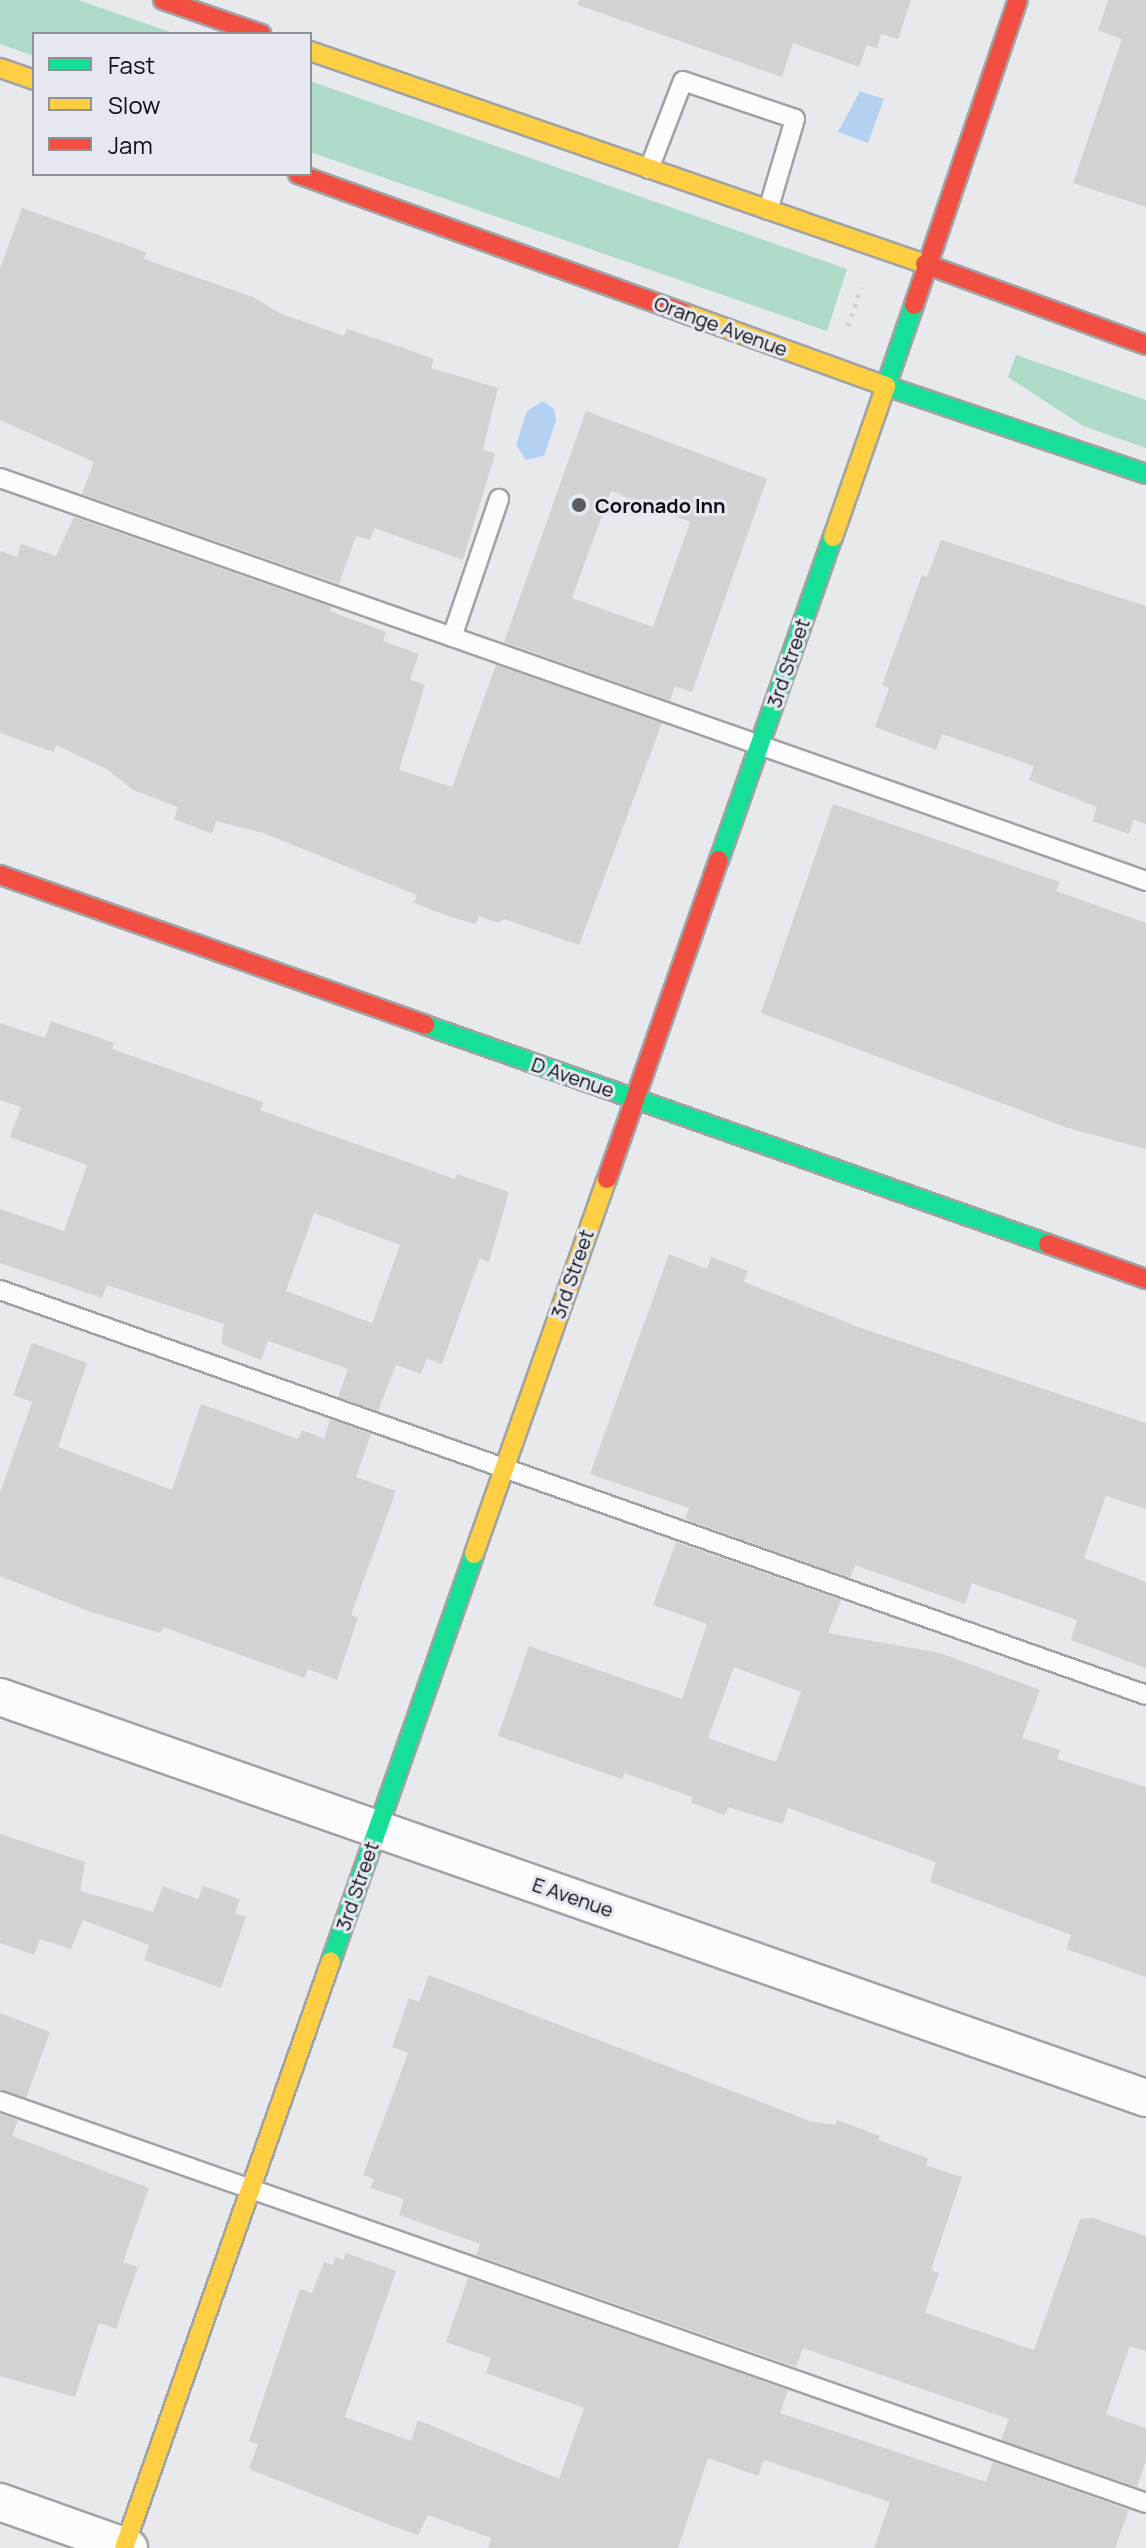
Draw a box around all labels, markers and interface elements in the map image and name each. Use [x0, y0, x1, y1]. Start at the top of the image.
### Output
legend [32, 32, 312, 176]
text: Fast [108, 48, 155, 81]
text: Slow [108, 88, 161, 121]
text: Jam [108, 128, 153, 161]
street label: Orange Avenue [651, 291, 791, 361]
place label: Coronado Inn [595, 493, 726, 517]
marker: Coronado Inn [570, 496, 588, 514]
street label: 3rd Street [762, 615, 814, 711]
street label: D Avenue [528, 1052, 618, 1102]
street label: 3rd Street [546, 1226, 598, 1322]
street label: 3rd Street [331, 1838, 383, 1934]
street label: E Avenue [529, 1872, 617, 1922]

